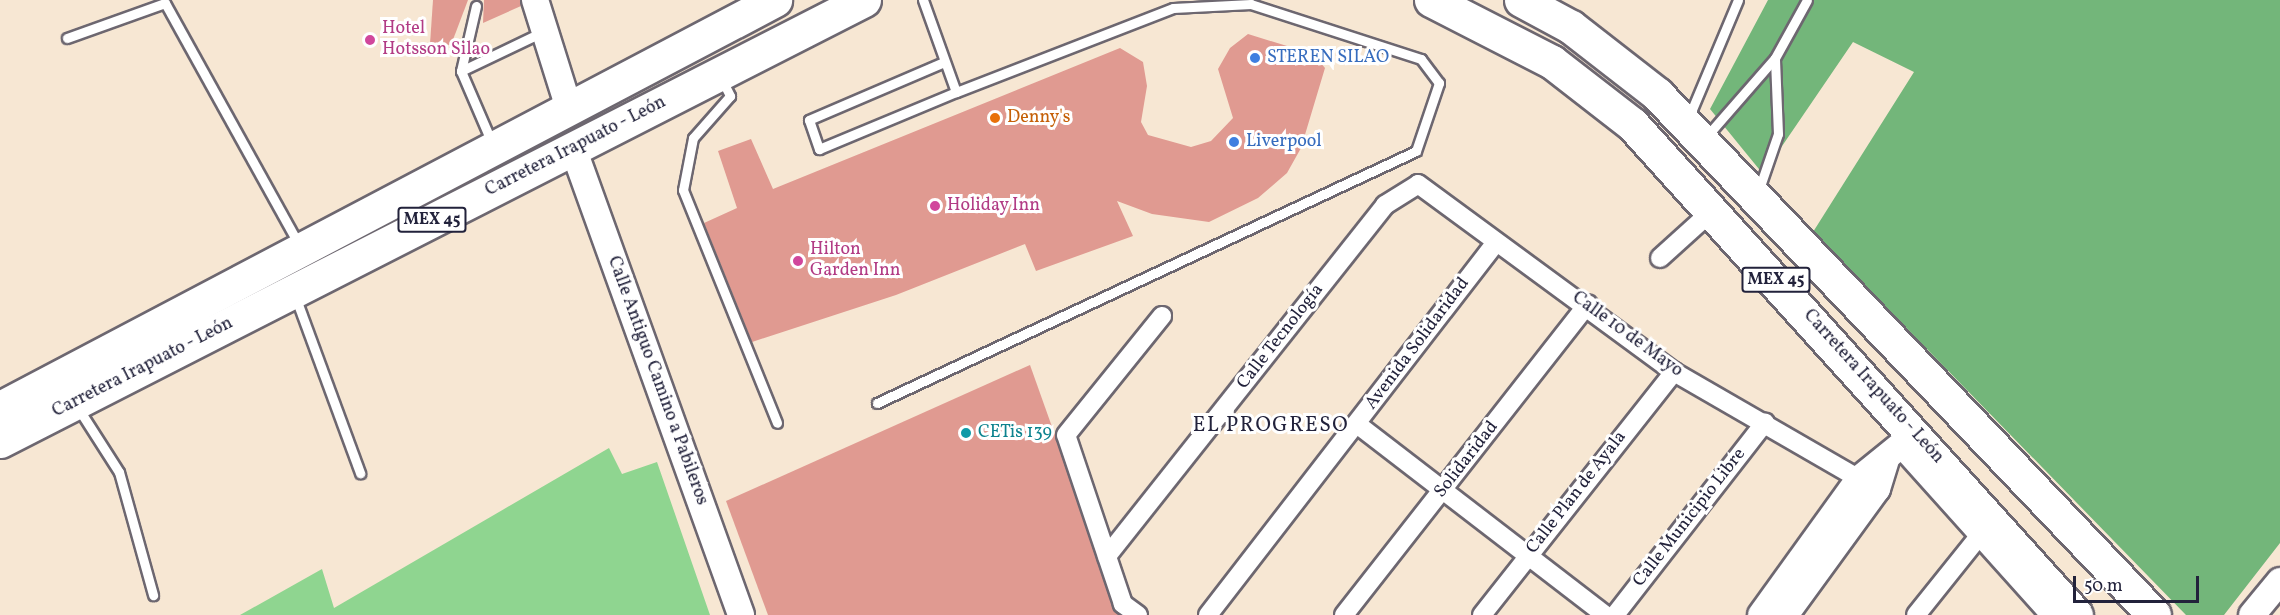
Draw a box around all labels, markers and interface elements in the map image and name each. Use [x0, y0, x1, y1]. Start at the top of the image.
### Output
place label: Hotel Hotsson Silao [382, 19, 490, 62]
marker: Hotel Hotsson Silao [363, 33, 377, 47]
place label: STEREN SILAO [1267, 47, 1389, 69]
marker: STEREN SILAO [1248, 51, 1262, 65]
street label: Carretera Irapuato - León [482, 92, 670, 202]
place label: Denny's [1007, 107, 1070, 129]
marker: Denny's [988, 111, 1002, 125]
place label: Liverpool [1246, 131, 1322, 153]
marker: Liverpool [1227, 135, 1241, 149]
place label: Holiday Inn [947, 195, 1041, 217]
marker: Holiday Inn [928, 199, 942, 213]
road number: MEX 45 [396, 207, 468, 233]
place label: Hilton Garden Inn [810, 240, 901, 282]
street label: Calle Antiguo Camino a Pabileros [602, 254, 712, 508]
marker: Hilton Garden Inn [791, 254, 805, 268]
road number: MEX 45 [1740, 267, 1812, 293]
street label: Avenida Solidaridad [1361, 274, 1475, 414]
street label: Calle Tecnología [1233, 280, 1329, 394]
street label: Calle 10 de Mayo [1567, 288, 1687, 382]
street label: Carretera Irapuato - León [1798, 305, 1948, 469]
street label: Carretera Irapuato - León [49, 313, 237, 423]
district label: EL PROGRESO [1193, 413, 1349, 439]
street label: Solidaridad [1430, 417, 1504, 503]
place label: CETis 139 [978, 422, 1052, 444]
marker: CETis 139 [959, 426, 973, 440]
street label: Calle Plan de Ayala [1522, 427, 1632, 559]
street label: Calle Municipio Libre [1629, 444, 1751, 592]
scale bar [2076, 564, 2202, 602]
text: 50 m [2084, 574, 2123, 599]

